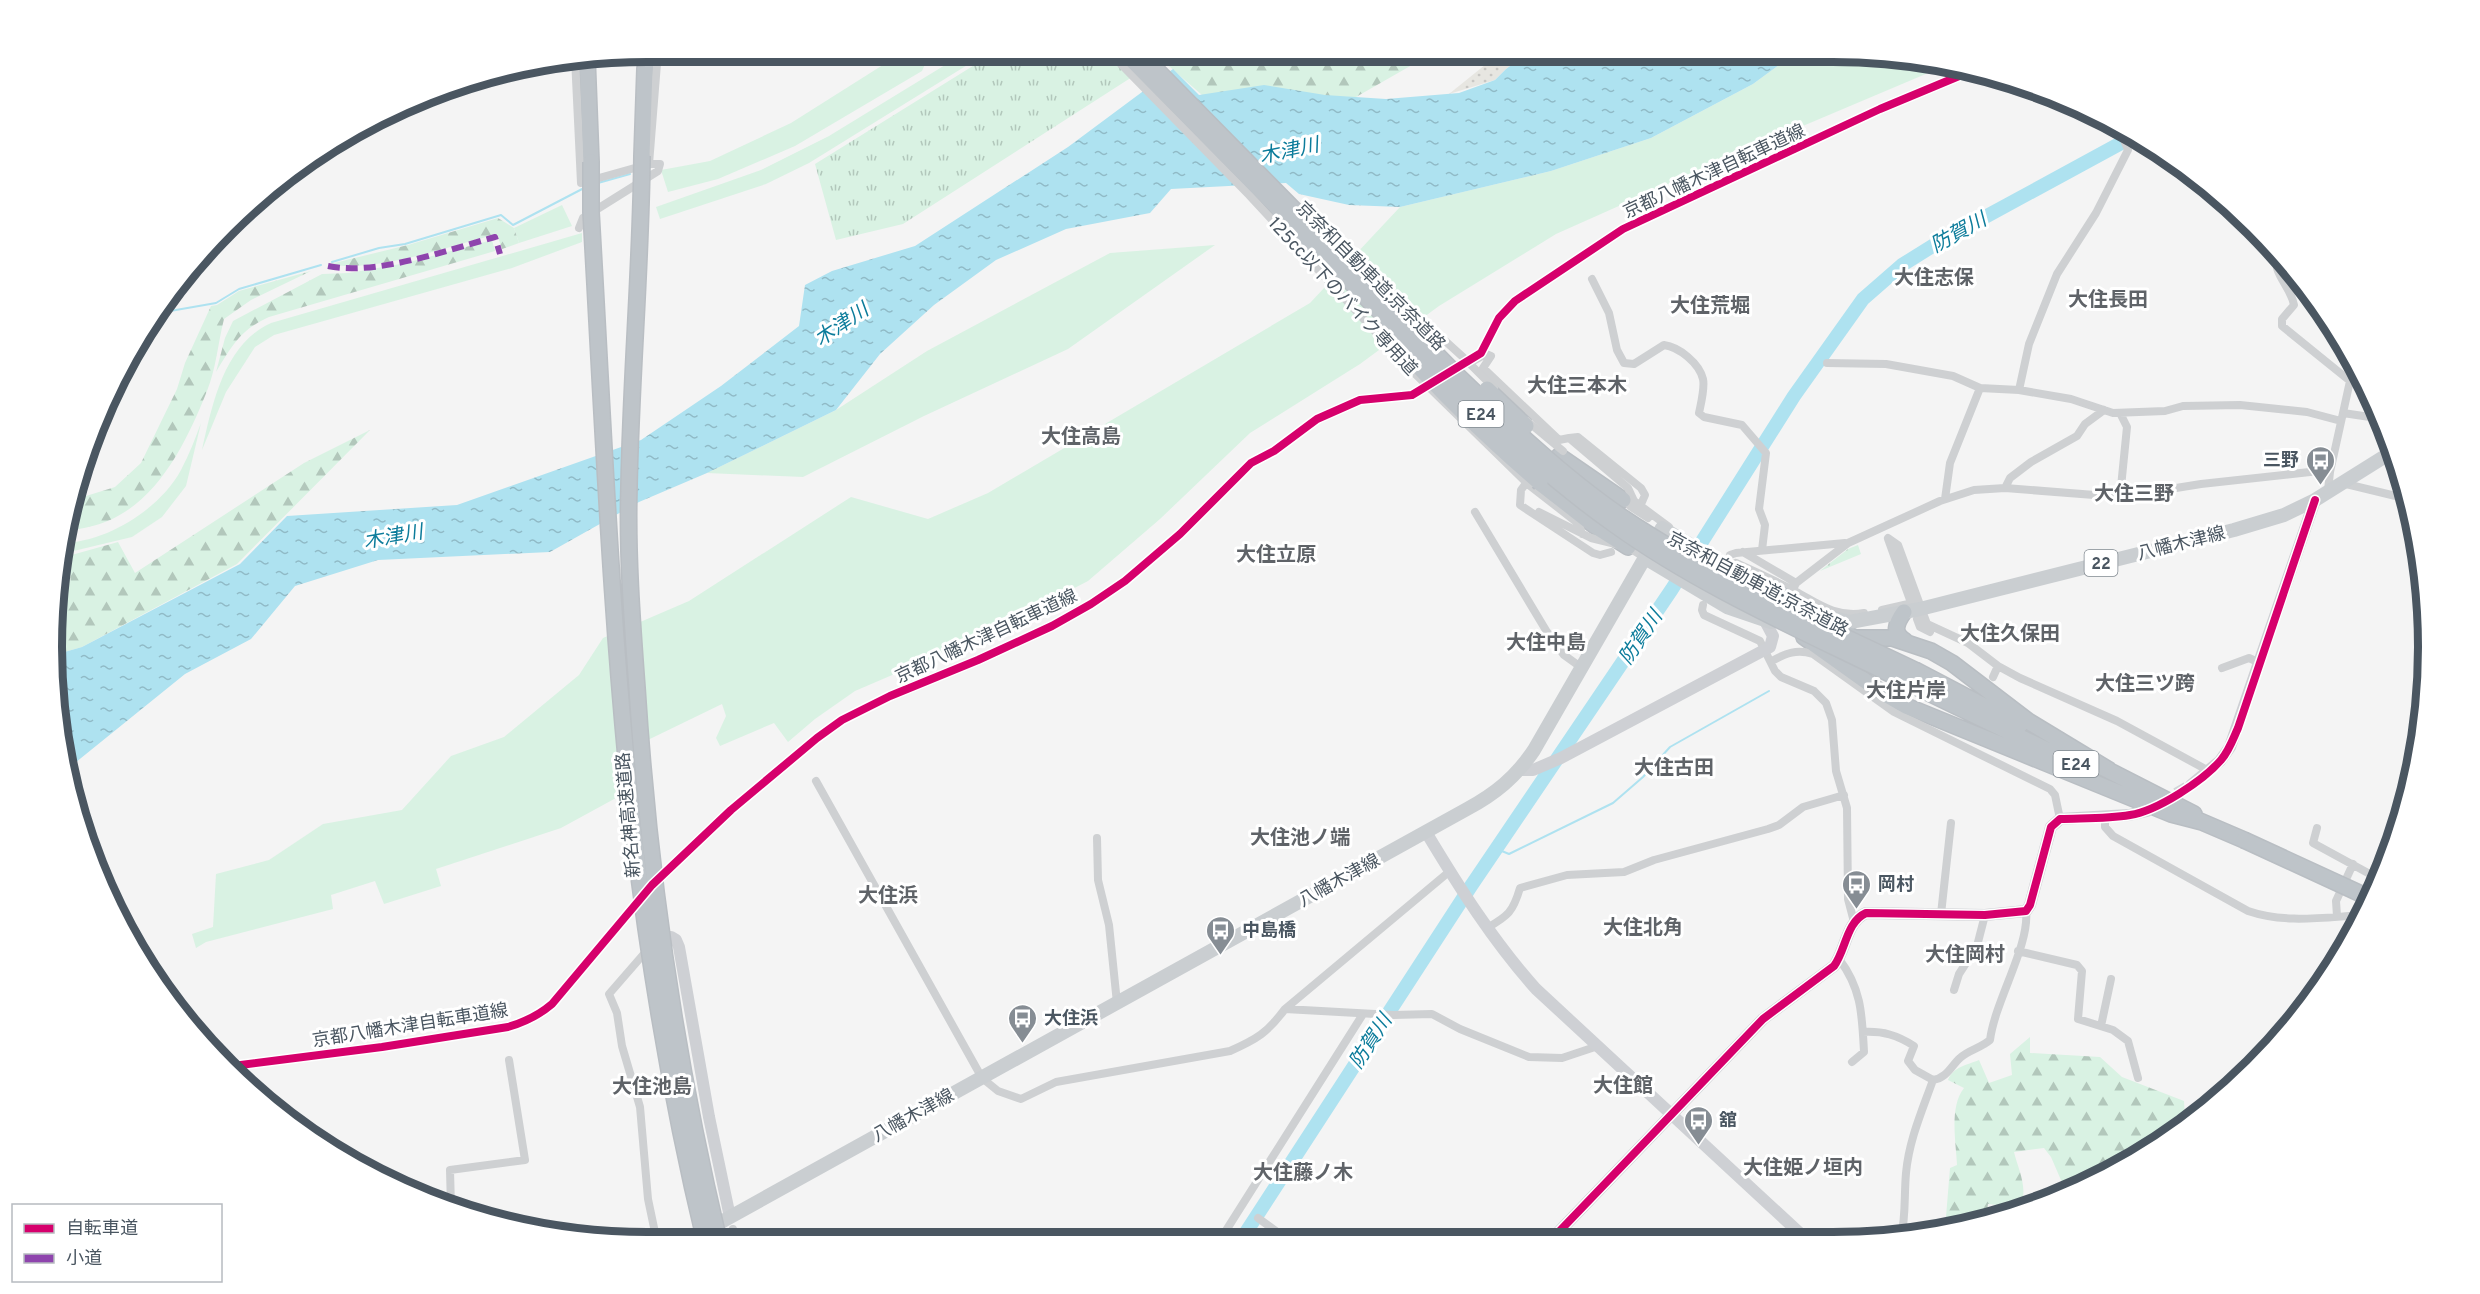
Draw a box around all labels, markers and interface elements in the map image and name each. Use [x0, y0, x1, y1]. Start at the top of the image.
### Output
street label: 京都八幡木津自転車道線 [1620, 120, 1809, 225]
water label: 木津川 [1257, 133, 1323, 171]
street label: 京奈和自動車道;京奈道路 [1290, 197, 1450, 357]
water label: 防賀川 [1926, 207, 1993, 260]
street label: 125cc以下のバイク専用道 [1262, 213, 1421, 381]
district label: 大住志保 [1894, 266, 1974, 292]
district label: 大住長田 [2068, 288, 2148, 314]
district label: 大住荒堀 [1670, 294, 1750, 320]
water label: 木津川 [810, 297, 876, 353]
district label: 大住三本木 [1527, 374, 1627, 400]
road number: E24 [1458, 401, 1504, 427]
district label: 大住高島 [1041, 425, 1121, 451]
bus stop icon: 三野 [2304, 444, 2336, 486]
place label: 三野 [2263, 450, 2299, 473]
district label: 大住三野 [2094, 482, 2174, 508]
water label: 木津川 [362, 520, 427, 556]
street label: 八幡木津線 [2135, 522, 2228, 567]
street label: 京奈和自動車道;京奈道路 [1663, 528, 1852, 643]
district label: 大住立原 [1236, 543, 1316, 569]
road number: 22 [2084, 550, 2118, 576]
street label: 京都八幡木津自転車道線 [892, 585, 1081, 690]
water label: 防賀川 [1614, 604, 1670, 670]
district label: 大住久保田 [1960, 622, 2060, 648]
district label: 大住中島 [1506, 631, 1586, 657]
district label: 大住三ツ跨 [2095, 672, 2195, 698]
district label: 大住片岸 [1866, 679, 1946, 705]
street label: 新名神高速道路 [613, 751, 646, 879]
road number: E24 [2054, 751, 2098, 777]
district label: 大住古田 [1634, 756, 1714, 782]
district label: 大住池ノ端 [1250, 826, 1350, 852]
street label: 八幡木津線 [1295, 849, 1385, 913]
bus stop icon: 岡村 [1841, 868, 1873, 910]
place label: 岡村 [1878, 874, 1914, 897]
district label: 大住浜 [858, 884, 918, 910]
bus stop icon: 中島橋 [1205, 914, 1237, 956]
district label: 大住北角 [1603, 916, 1683, 942]
place label: 中島橋 [1242, 920, 1296, 943]
district label: 大住岡村 [1925, 943, 2005, 969]
street label: 京都八幡木津自転車道線 [311, 1000, 510, 1053]
bus stop icon: 大住浜 [1007, 1002, 1039, 1044]
place label: 大住浜 [1044, 1008, 1098, 1031]
water label: 防賀川 [1344, 1008, 1400, 1074]
district label: 大住館 [1593, 1074, 1653, 1100]
district label: 大住池島 [612, 1075, 692, 1101]
street label: 八幡木津線 [869, 1084, 959, 1148]
bus stop icon: 舘 [1682, 1104, 1714, 1146]
place label: 舘 [1719, 1110, 1737, 1133]
district label: 大住姫ノ垣内 [1743, 1156, 1863, 1182]
district label: 大住藤ノ木 [1253, 1161, 1353, 1187]
legend [12, 1204, 222, 1282]
text: 自転車道 [66, 1218, 138, 1241]
text: 小道 [66, 1248, 102, 1271]

